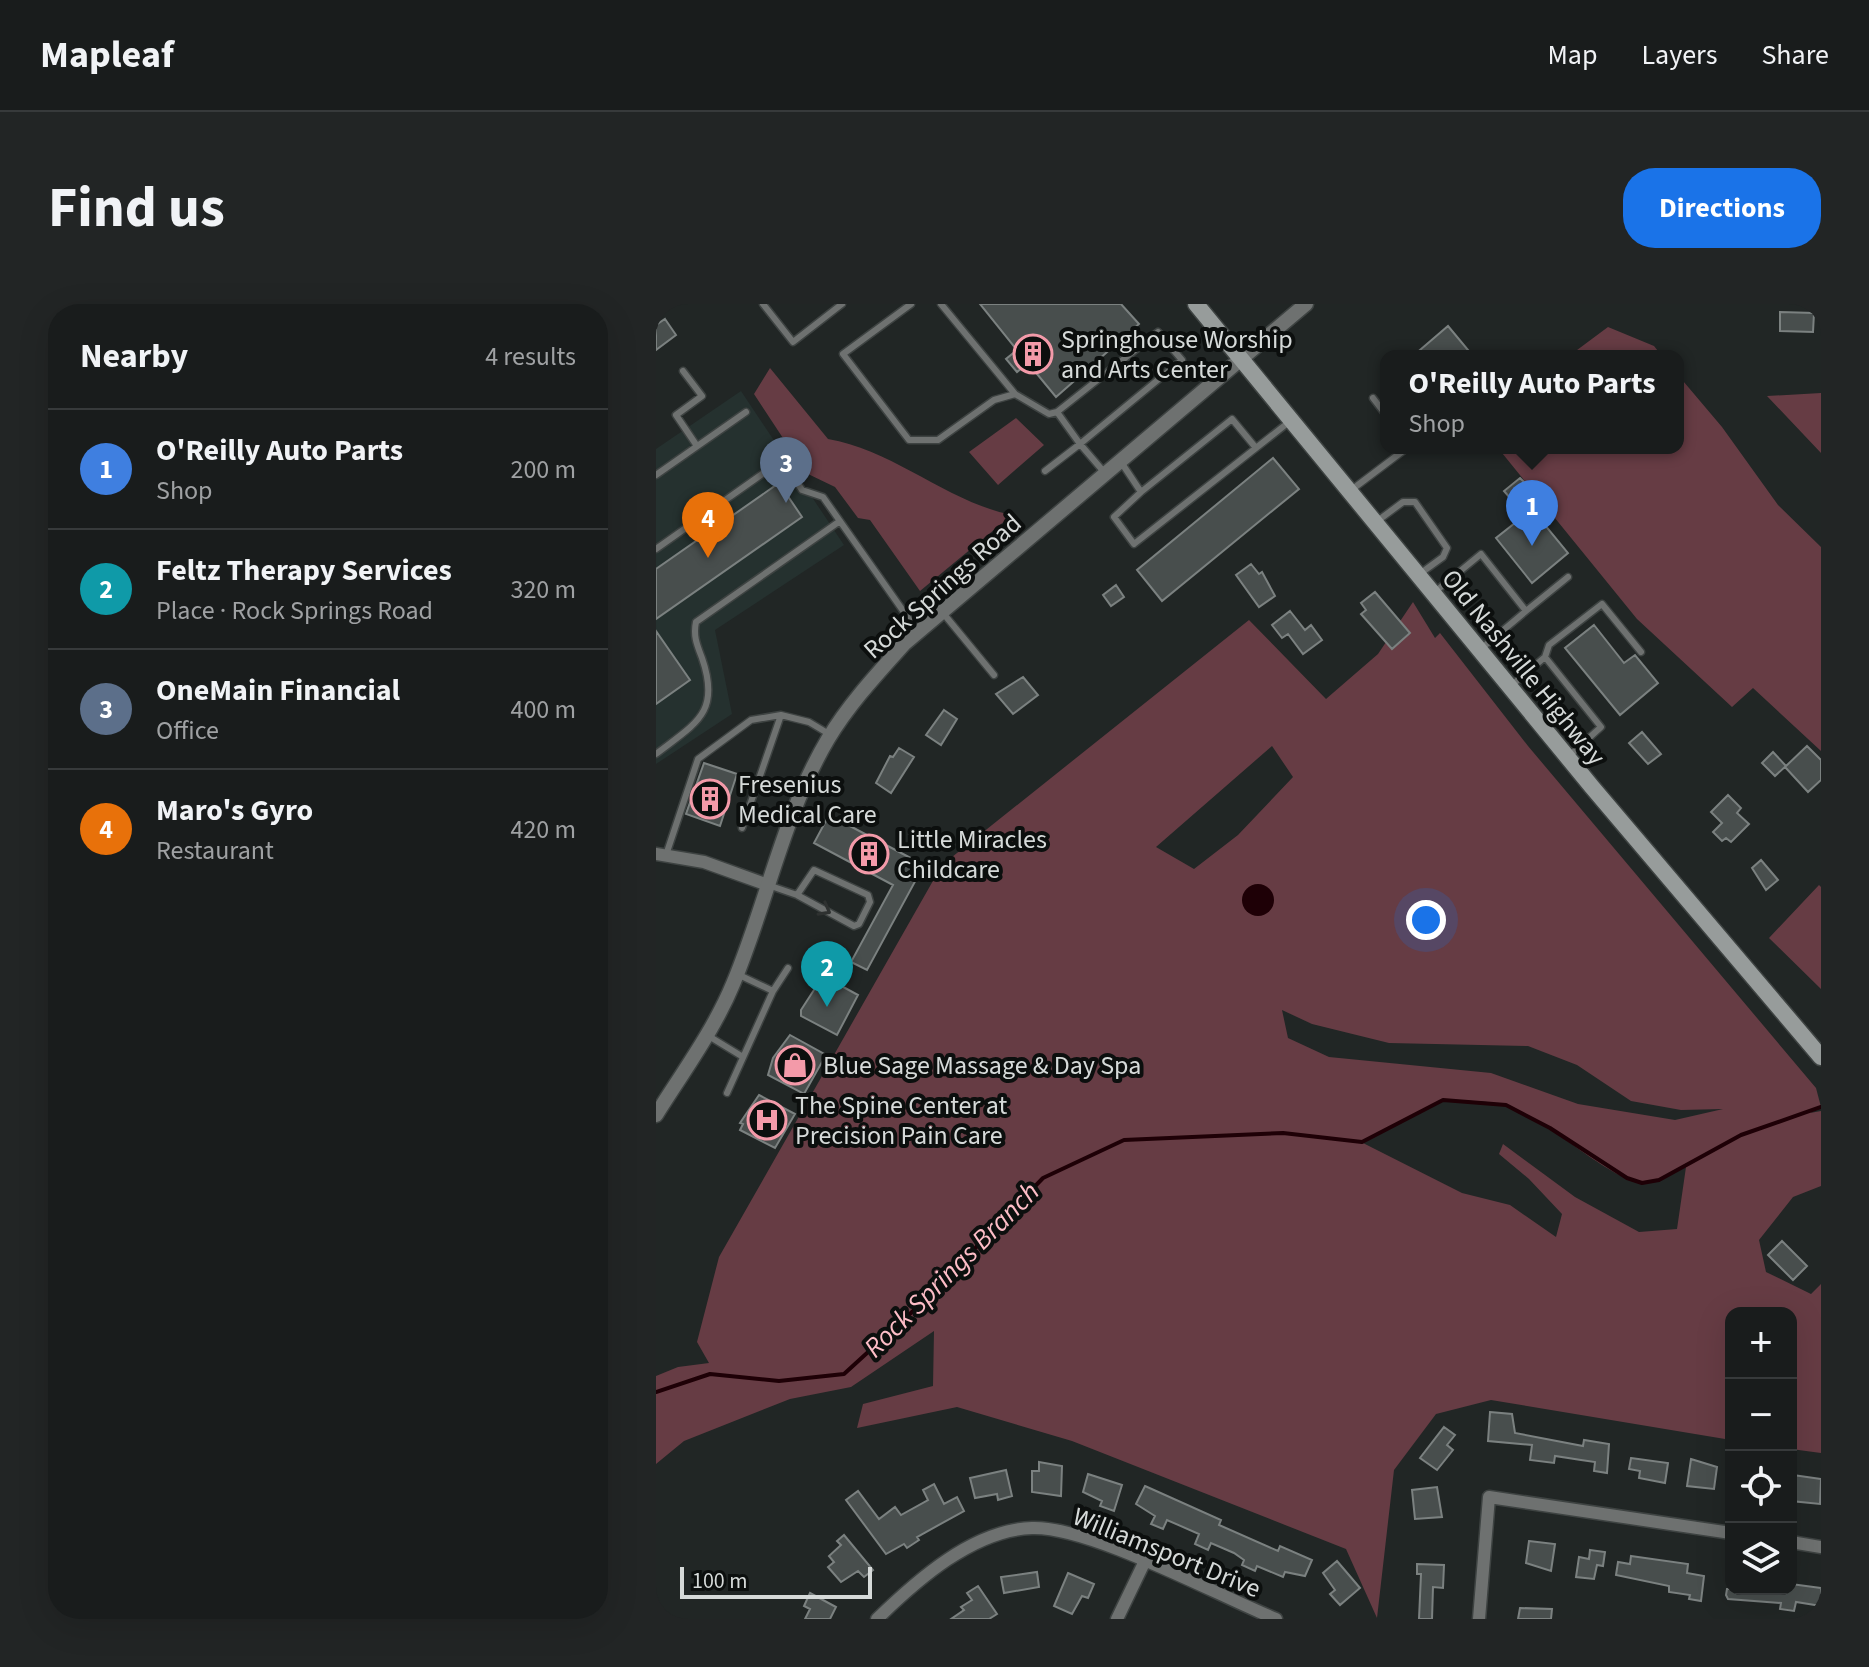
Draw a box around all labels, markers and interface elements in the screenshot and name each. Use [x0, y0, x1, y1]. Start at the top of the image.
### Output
text: Mapleaf [40, 28, 174, 82]
text: Map [1547, 35, 1597, 75]
text: Layers [1641, 35, 1717, 75]
text: Share [1761, 35, 1829, 75]
button: Directions [1623, 168, 1821, 248]
text: Find us [48, 169, 225, 248]
place label: Springhouse Worship and Arts Center [1061, 321, 1293, 388]
text: Nearby [80, 332, 188, 381]
building icon: Springhouse Worship and Arts Center [1012, 333, 1054, 375]
text: 4 results [485, 338, 576, 375]
popup [1380, 350, 1684, 454]
text: O'Reilly Auto Parts [1408, 362, 1656, 405]
text: Shop [1408, 405, 1465, 442]
text: O'Reilly Auto Parts [156, 429, 403, 472]
pin: 3 [760, 437, 812, 503]
text: 1 [99, 451, 113, 488]
text: 200 m [510, 451, 576, 488]
text: Shop [156, 472, 213, 509]
pin: 1 [1506, 480, 1558, 546]
pin: 4 [682, 492, 734, 558]
street label: Rock Springs Road [855, 505, 1030, 668]
text: Feltz Therapy Services [156, 549, 452, 592]
street label: Old Nashville Highway [1433, 561, 1614, 773]
text: 2 [99, 571, 113, 608]
text: 320 m [510, 571, 576, 608]
text: Place · Rock Springs Road [156, 592, 433, 629]
text: OneMain Financial [156, 669, 400, 712]
text: 3 [99, 691, 113, 728]
text: 400 m [510, 691, 576, 728]
text: Office [156, 712, 219, 749]
place label: Fresenius Medical Care [738, 766, 877, 833]
building icon: Fresenius Medical Care [689, 778, 731, 820]
text: Maro's Gyro [156, 789, 313, 832]
text: 4 [99, 811, 113, 848]
text: 420 m [510, 811, 576, 848]
place label: Little Miracles Childcare [897, 821, 1047, 888]
text: Restaurant [156, 832, 274, 869]
building icon: Little Miracles Childcare [848, 833, 890, 875]
your location [1406, 900, 1446, 940]
one-way arrow [817, 901, 832, 916]
pin: 2 [801, 941, 853, 1007]
shop icon: Blue Sage Massage & Day Spa [774, 1044, 816, 1086]
place label: Blue Sage Massage & Day Spa [823, 1047, 1141, 1084]
place label: The Spine Center at Precision Pain Care [795, 1087, 1007, 1154]
hospital icon: The Spine Center at Precision Pain Care [746, 1099, 788, 1141]
water label: Rock Springs Branch [855, 1173, 1049, 1367]
map controls [1725, 1307, 1797, 1595]
button: + [1725, 1307, 1797, 1379]
button: − [1725, 1379, 1797, 1451]
button: locate [1725, 1451, 1797, 1523]
street label: Williamsport Drive [1067, 1498, 1266, 1607]
button: layers [1725, 1523, 1797, 1595]
scale bar [680, 1563, 872, 1599]
text: 100 m [692, 1565, 747, 1597]

